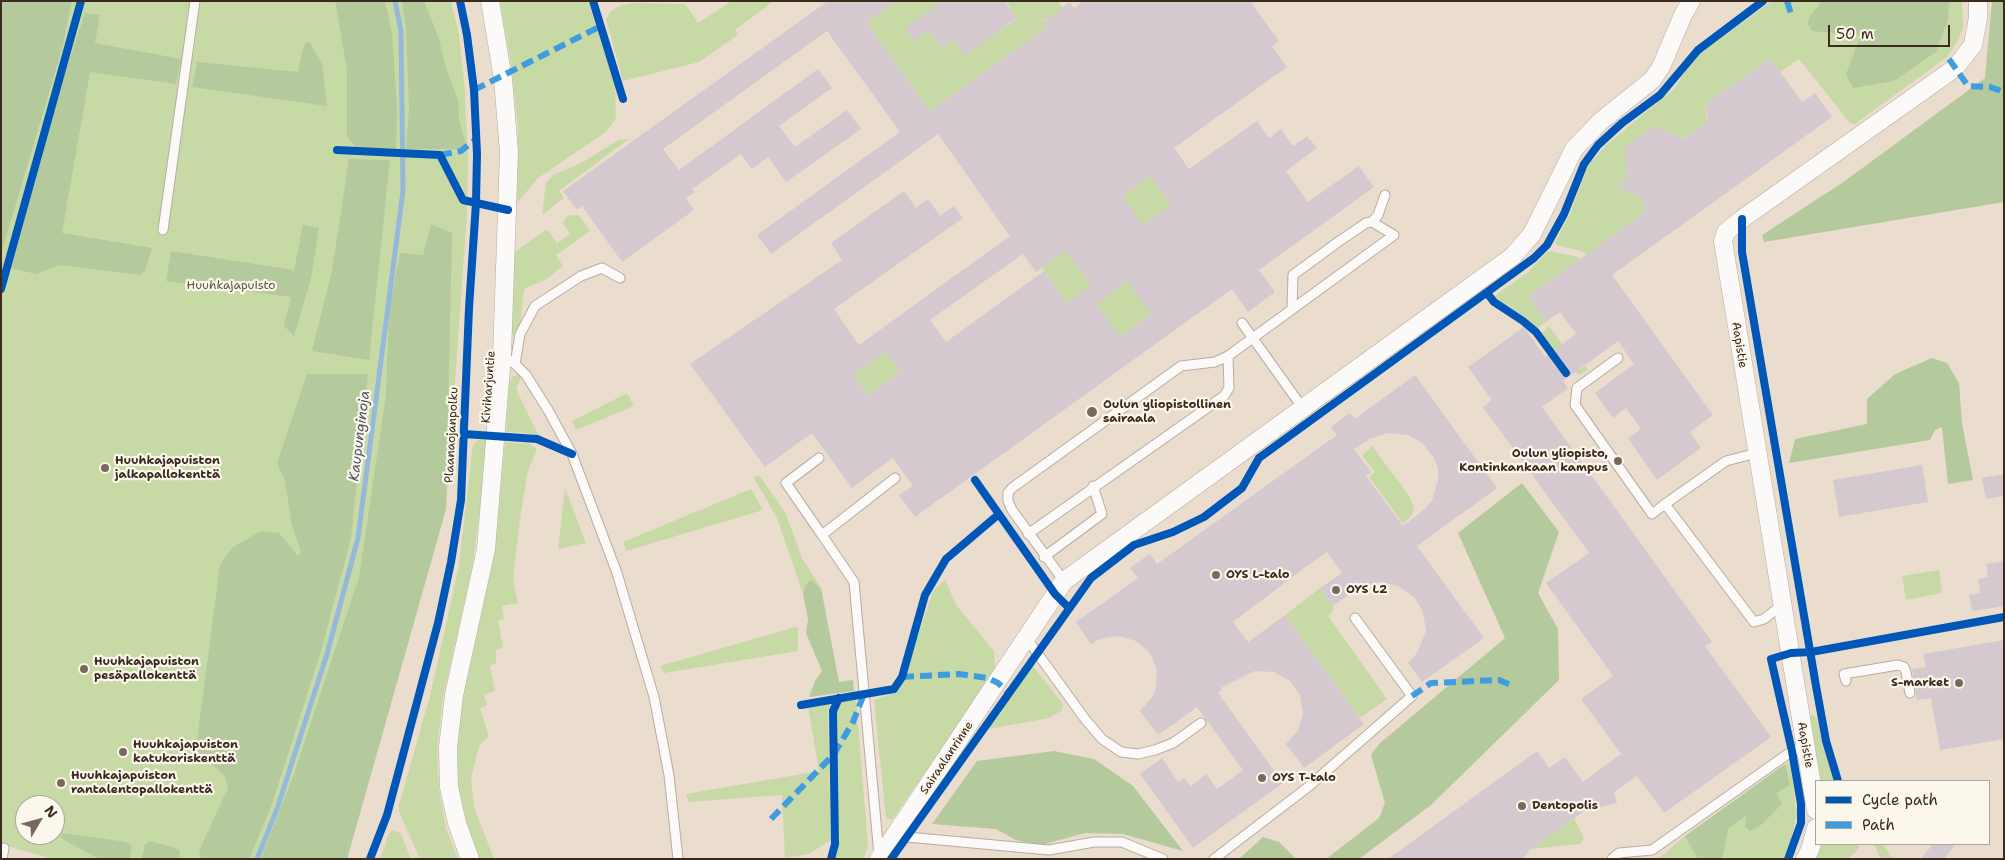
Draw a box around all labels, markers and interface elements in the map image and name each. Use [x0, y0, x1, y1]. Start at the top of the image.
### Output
scale bar [1830, 15, 1952, 47]
text: 50 m [1836, 24, 1874, 44]
park label: Huuhkajapuisto [187, 279, 275, 293]
street label: Aapistie [1728, 321, 1750, 369]
street label: Kiviharjuntie [479, 350, 499, 424]
street label: Plaanaojanpolku [442, 387, 462, 483]
water label: Kaupunginoja [346, 390, 374, 482]
place label: Oulun yliopistollinen sairaala [1103, 398, 1231, 426]
marker: Oulun yliopistollinen sairaala [1085, 405, 1099, 419]
place label: Oulun yliopisto, Kontinkankaan kampus [1459, 447, 1608, 475]
place label: Huuhkajapuiston jalkapallokenttä [115, 454, 220, 482]
marker: Oulun yliopisto, Kontinkankaan kampus [1612, 455, 1624, 467]
marker: Huuhkajapuiston jalkapallokenttä [99, 462, 111, 474]
place label: OYS L-talo [1226, 568, 1290, 582]
marker: OYS L-talo [1210, 569, 1222, 581]
place label: OYS L2 [1346, 583, 1387, 597]
marker: OYS L2 [1330, 584, 1342, 596]
place label: Huuhkajapuiston pesäpallokenttä [94, 655, 199, 683]
marker: Huuhkajapuiston pesäpallokenttä [78, 663, 90, 675]
place label: S-market [1891, 676, 1949, 690]
marker: S-market [1953, 677, 1965, 689]
street label: Sairaalanrinne [917, 719, 977, 797]
street label: Aapistie [1794, 721, 1816, 769]
place label: Huuhkajapuiston katukoriskenttä [133, 738, 238, 766]
marker: Huuhkajapuiston katukoriskenttä [117, 746, 129, 758]
place label: Huuhkajapuiston rantalentopallokenttä [71, 769, 213, 797]
place label: OYS T-talo [1272, 771, 1336, 785]
marker: OYS T-talo [1256, 772, 1268, 784]
marker: Huuhkajapuiston rantalentopallokenttä [55, 777, 67, 789]
legend [1815, 780, 1990, 845]
text: Cycle path [1862, 790, 1938, 810]
north arrow [15, 795, 65, 845]
place label: Dentopolis [1532, 799, 1598, 813]
marker: Dentopolis [1516, 800, 1528, 812]
text: N [41, 802, 62, 821]
text: Path [1862, 815, 1895, 835]

